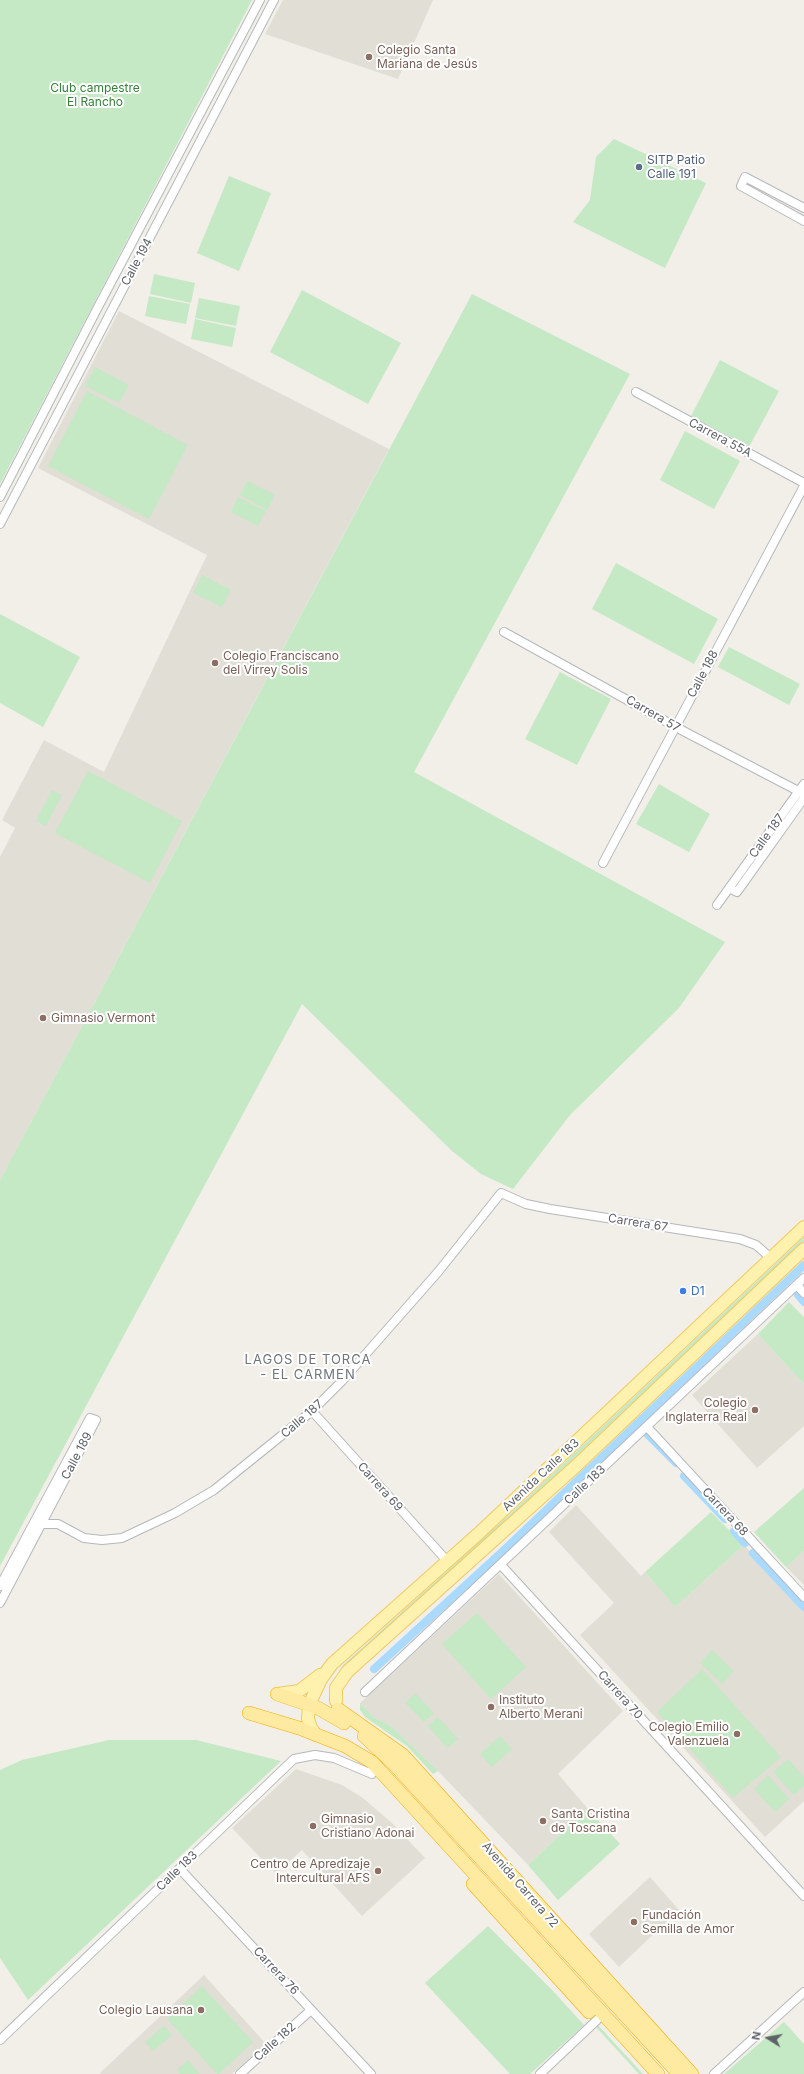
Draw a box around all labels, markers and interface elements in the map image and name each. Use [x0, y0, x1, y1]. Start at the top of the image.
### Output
place label: Colegio Santa Mariana de Jesús [377, 43, 477, 71]
marker: Colegio Santa Mariana de Jesús [364, 52, 374, 62]
park label: Club campestre El Rancho [50, 81, 140, 109]
place label: SITP Patio Calle 191 [647, 153, 705, 181]
marker: SITP Patio Calle 191 [634, 162, 644, 172]
street label: Calle 194 [118, 236, 156, 288]
street label: Carrera 55A [686, 415, 754, 461]
street label: Calle 188 [685, 648, 721, 700]
place label: Colegio Franciscano del Virrey Solis [223, 649, 339, 677]
marker: Colegio Franciscano del Virrey Solis [210, 658, 220, 668]
street label: Carrera 57 [623, 693, 683, 735]
street label: Calle 187 [746, 811, 788, 861]
place label: Gimnasio Vermont [51, 1011, 155, 1025]
marker: Gimnasio Vermont [38, 1013, 48, 1023]
street label: Carrera 67 [607, 1211, 669, 1235]
place label: D1 [691, 1284, 705, 1298]
marker: D1 [678, 1286, 688, 1296]
district label: LAGOS DE TORCA - EL CARMEN [245, 1352, 371, 1383]
place label: Colegio Inglaterra Real [665, 1396, 747, 1424]
street label: Calle 187 [278, 1397, 326, 1441]
marker: Colegio Inglaterra Real [750, 1405, 760, 1415]
street label: Calle 189 [59, 1430, 95, 1482]
street label: Avenida Calle 183 [500, 1436, 582, 1514]
street label: Carrera 69 [354, 1460, 406, 1514]
street label: Calle 183 [561, 1462, 609, 1508]
street label: Carrera 68 [699, 1485, 751, 1539]
street label: Carrera 70 [594, 1668, 646, 1722]
place label: Instituto Alberto Merani [499, 1693, 583, 1721]
marker: Instituto Alberto Merani [486, 1702, 496, 1712]
place label: Colegio Emilio Valenzuela [649, 1720, 729, 1748]
marker: Colegio Emilio Valenzuela [732, 1729, 742, 1739]
place label: Santa Cristina de Toscana [551, 1807, 630, 1835]
place label: Gimnasio Cristiano Adonai [321, 1812, 414, 1840]
marker: Santa Cristina de Toscana [538, 1816, 548, 1826]
marker: Gimnasio Cristiano Adonai [308, 1821, 318, 1831]
street label: Avenida Carrera 72 [479, 1839, 561, 1931]
street label: Calle 183 [154, 1848, 200, 1894]
place label: Centro de Apredizaje Intercultural AFS [250, 1857, 370, 1885]
marker: Centro de Apredizaje Intercultural AFS [373, 1866, 383, 1876]
place label: Fundación Semilla de Amor [642, 1908, 734, 1936]
marker: Fundación Semilla de Amor [629, 1917, 639, 1927]
street label: Carrera 76 [250, 1944, 302, 1998]
place label: Colegio Lausana [99, 2003, 193, 2017]
marker: Colegio Lausana [196, 2005, 206, 2015]
north arrow [748, 2018, 788, 2058]
street label: Calle 182 [251, 2019, 299, 2065]
text: N [749, 2030, 764, 2041]

